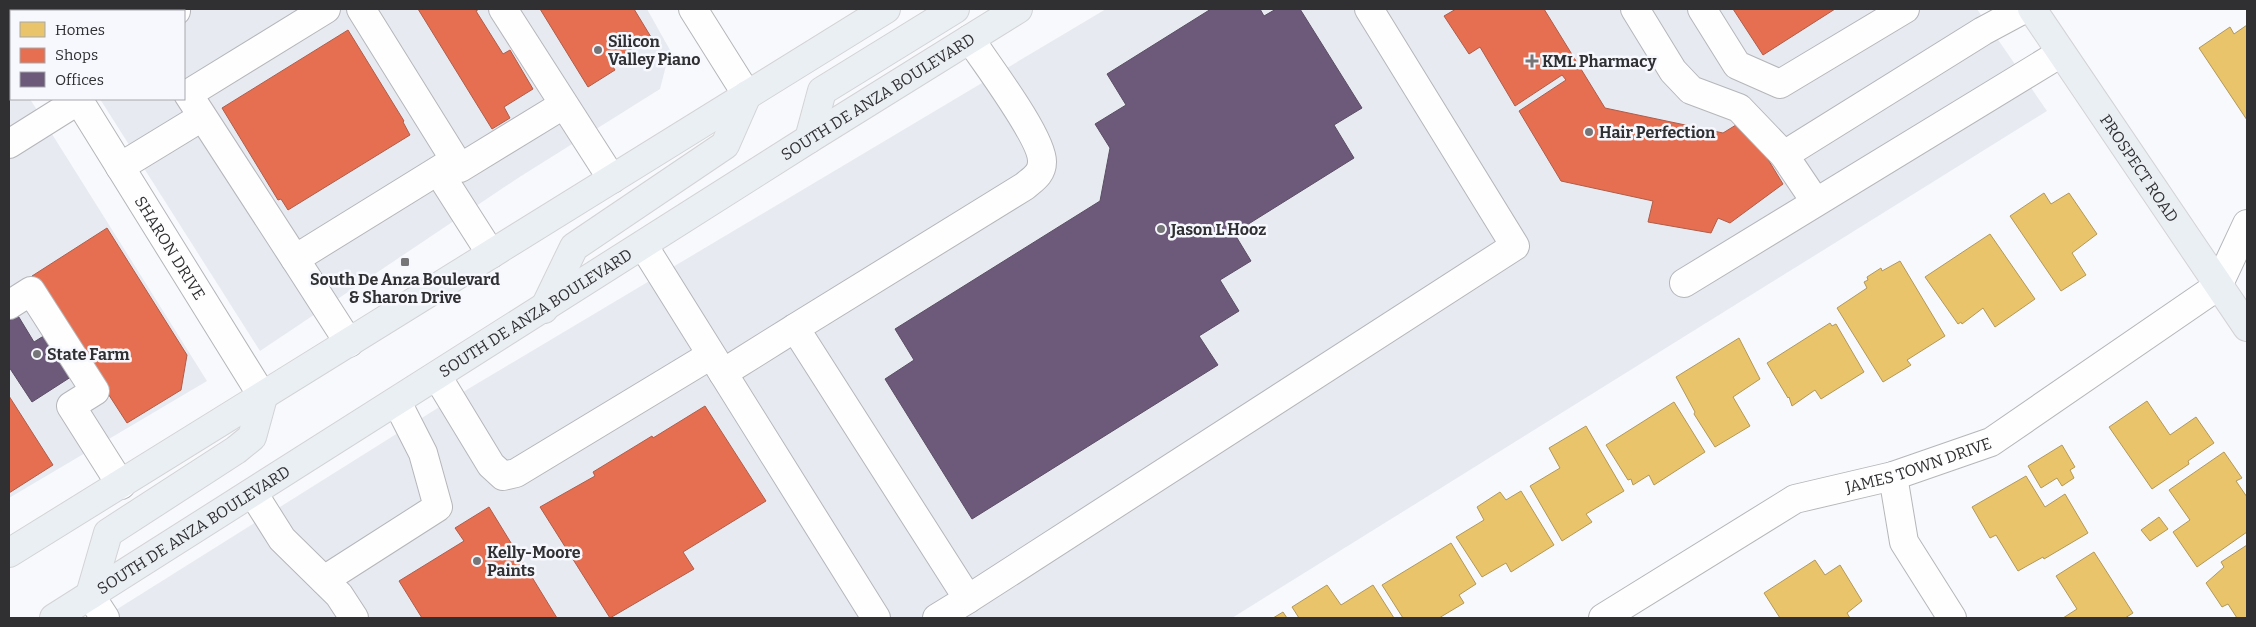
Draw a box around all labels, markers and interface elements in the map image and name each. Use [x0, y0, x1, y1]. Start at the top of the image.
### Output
legend [10, 10, 185, 100]
text: Homes [55, 21, 105, 39]
street label: SOUTH DE ANZA BOULEVARD [777, 29, 978, 164]
place label: Silicon Valley Piano [608, 32, 701, 69]
marker: Silicon Valley Piano [592, 44, 604, 56]
text: Shops [55, 46, 98, 64]
place label: KML Pharmacy [1542, 52, 1656, 71]
marker: KML Pharmacy [1526, 55, 1538, 67]
text: Offices [55, 71, 104, 89]
street label: PROSPECT ROAD [2096, 111, 2182, 226]
place label: Hair Perfection [1599, 123, 1716, 142]
marker: Hair Perfection [1583, 126, 1595, 138]
street label: SHARON DRIVE [131, 193, 209, 303]
place label: Jason L Hooz [1170, 220, 1266, 239]
marker: Jason L Hooz [1155, 223, 1167, 235]
street label: SOUTH DE ANZA BOULEVARD [435, 245, 636, 381]
marker: South De Anza Boulevard & Sharon Drive [399, 256, 411, 268]
place label: South De Anza Boulevard & Sharon Drive [310, 270, 500, 307]
place label: State Farm [47, 345, 130, 364]
marker: State Farm [31, 348, 43, 360]
street label: JAMES TOWN DRIVE [1843, 434, 1994, 497]
street label: SOUTH DE ANZA BOULEVARD [94, 462, 294, 598]
place label: Kelly-Moore Paints [487, 543, 581, 580]
marker: Kelly-Moore Paints [471, 555, 483, 567]

